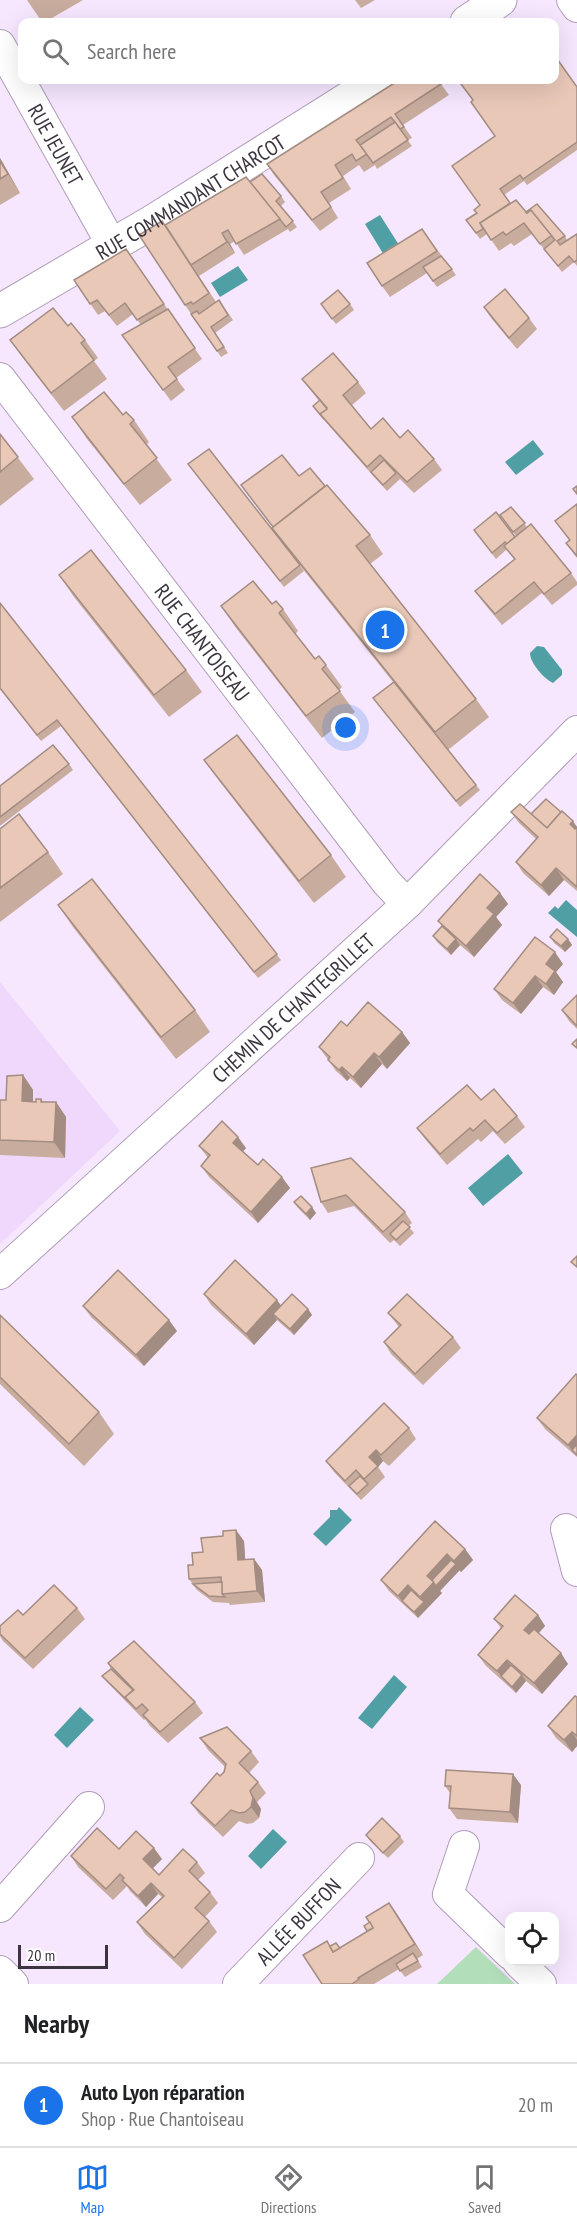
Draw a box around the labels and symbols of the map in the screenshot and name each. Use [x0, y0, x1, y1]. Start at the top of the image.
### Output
street label: RUE JEUNET [22, 99, 90, 191]
street label: RUE COMMANDANT CHARCOT [91, 128, 291, 266]
street label: RUE CHANTOISEAU [149, 578, 256, 706]
pin: 1 [366, 608, 404, 652]
your location [331, 713, 360, 742]
street label: CHEMIN DE CHANTEGRILLET [206, 927, 380, 1088]
street label: ALLÉE BUFFON [250, 1872, 346, 1971]
scale bar [18, 1942, 108, 1970]

